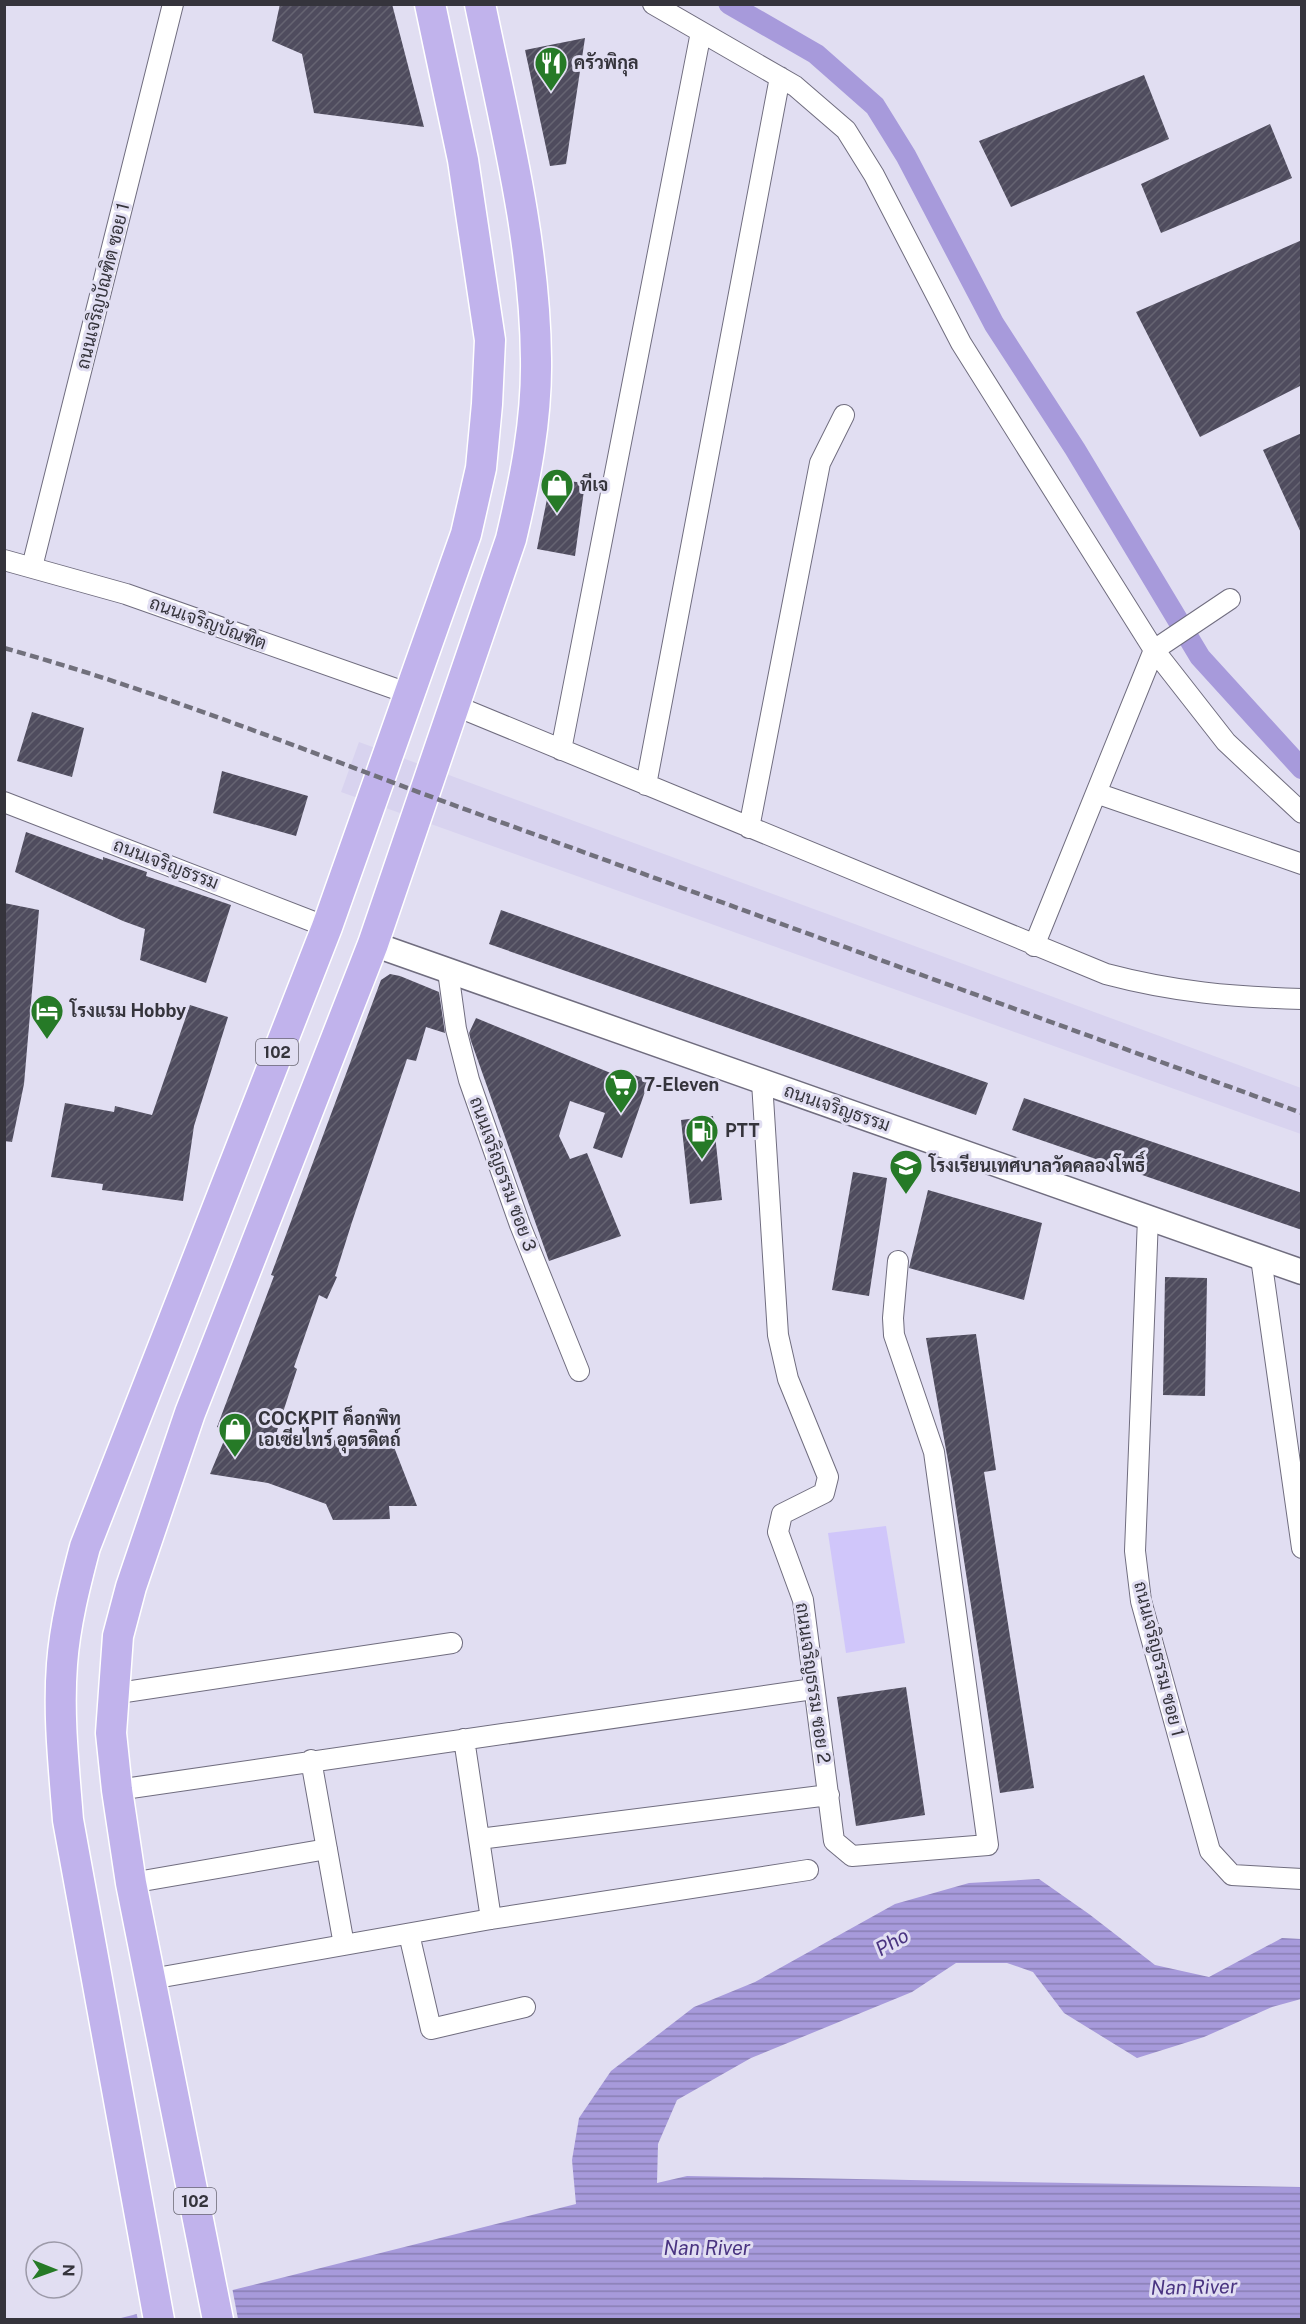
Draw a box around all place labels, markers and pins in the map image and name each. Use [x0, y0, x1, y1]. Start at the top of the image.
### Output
restaurant icon: ครัวพิกุล [533, 45, 569, 92]
place label: ครัวพิกุล [574, 51, 639, 77]
shop icon: ทีเจ [539, 467, 575, 514]
place label: ทีเจ [580, 472, 608, 495]
hotel icon: โรงแรม Hobby [29, 993, 65, 1040]
place label: โรงแรม Hobby [69, 998, 186, 1021]
supermarket icon: 7-Eleven [603, 1067, 639, 1114]
place label: 7-Eleven [644, 1074, 719, 1095]
fuel station icon: PTT [684, 1113, 720, 1160]
place label: PTT [725, 1120, 760, 1141]
school or university icon: โรงเรียนเทศบาลวัดคลองโพธิ์ [888, 1148, 924, 1195]
place label: โรงเรียนเทศบาลวัดคลองโพธิ์ [928, 1150, 1146, 1176]
place label: COCKPIT ค็อกพิท เอเซียไทร์ อุตรดิตถ์ [258, 1405, 401, 1454]
shop icon: COCKPIT ค็อกพิท เอเซียไทร์ อุตรดิตถ์ [217, 1411, 253, 1458]

